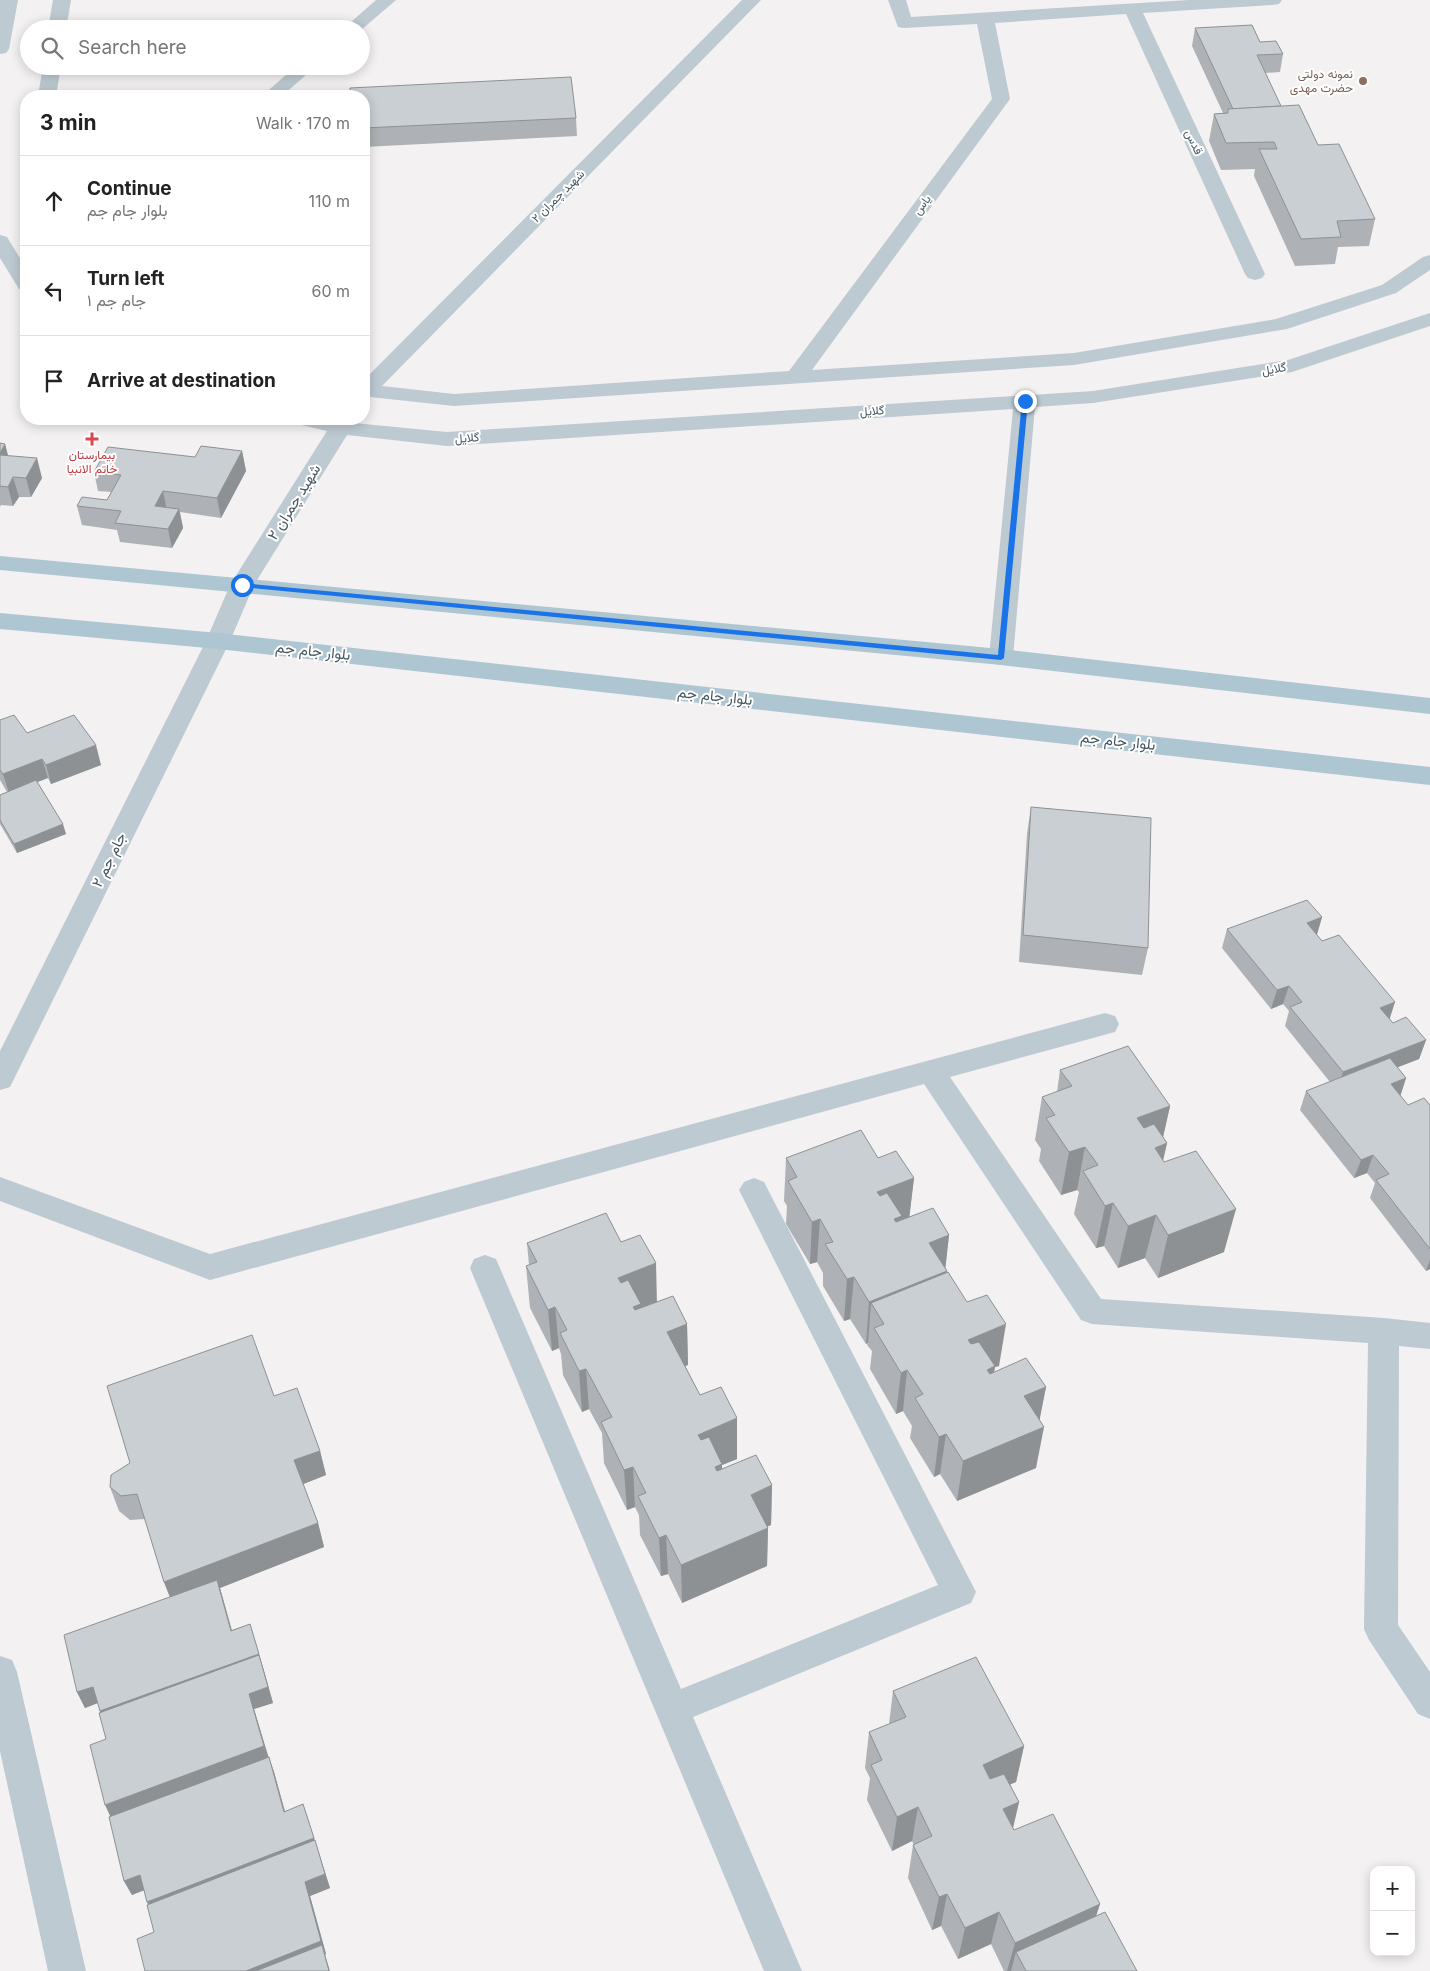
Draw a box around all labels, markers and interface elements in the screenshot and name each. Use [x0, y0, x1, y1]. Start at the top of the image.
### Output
search box [20, 20, 370, 75]
icon: search [38, 34, 66, 62]
text: Search here [78, 36, 187, 59]
place label: نمونه دولتی حضرت مهدی [1290, 66, 1353, 96]
marker: نمونه دولتی حضرت مهدی [1357, 75, 1369, 87]
text: 3 min [40, 110, 96, 135]
text: Walk · 170 m [256, 113, 350, 133]
street label: قدس [1181, 127, 1207, 157]
street label: شهید چمران ۲ [528, 166, 588, 226]
text: Continue [87, 177, 172, 200]
icon: ahead [40, 187, 68, 215]
text: 110 m [308, 191, 350, 211]
street label: یاس [909, 192, 935, 218]
text: بلوار جام جم [87, 200, 167, 220]
text: Turn left [87, 267, 165, 290]
icon: left [40, 277, 68, 305]
text: 60 m [311, 281, 350, 301]
text: جام جم ۱ [87, 290, 146, 310]
street label: گلایل [1261, 359, 1287, 379]
icon: arrive [40, 367, 68, 395]
text: Arrive at destination [87, 369, 276, 392]
route end [1014, 390, 1037, 413]
street label: گلایل [859, 402, 885, 420]
street label: گلایل [454, 429, 480, 447]
marker: بیمارستان خاتم الانبیا [85, 432, 99, 446]
place label: بیمارستان خاتم الانبیا [67, 447, 117, 477]
street label: شهید چمران ۲ [263, 460, 325, 544]
route start [231, 574, 254, 597]
street label: بلوار جام جم [274, 637, 352, 665]
street label: بلوار جام جم [676, 682, 754, 710]
street label: بلوار جام جم [1079, 727, 1157, 755]
street label: جام جم ۲ [87, 829, 131, 891]
map controls [1370, 1866, 1415, 1956]
button: + [1370, 1866, 1415, 1911]
button: − [1370, 1911, 1415, 1956]

